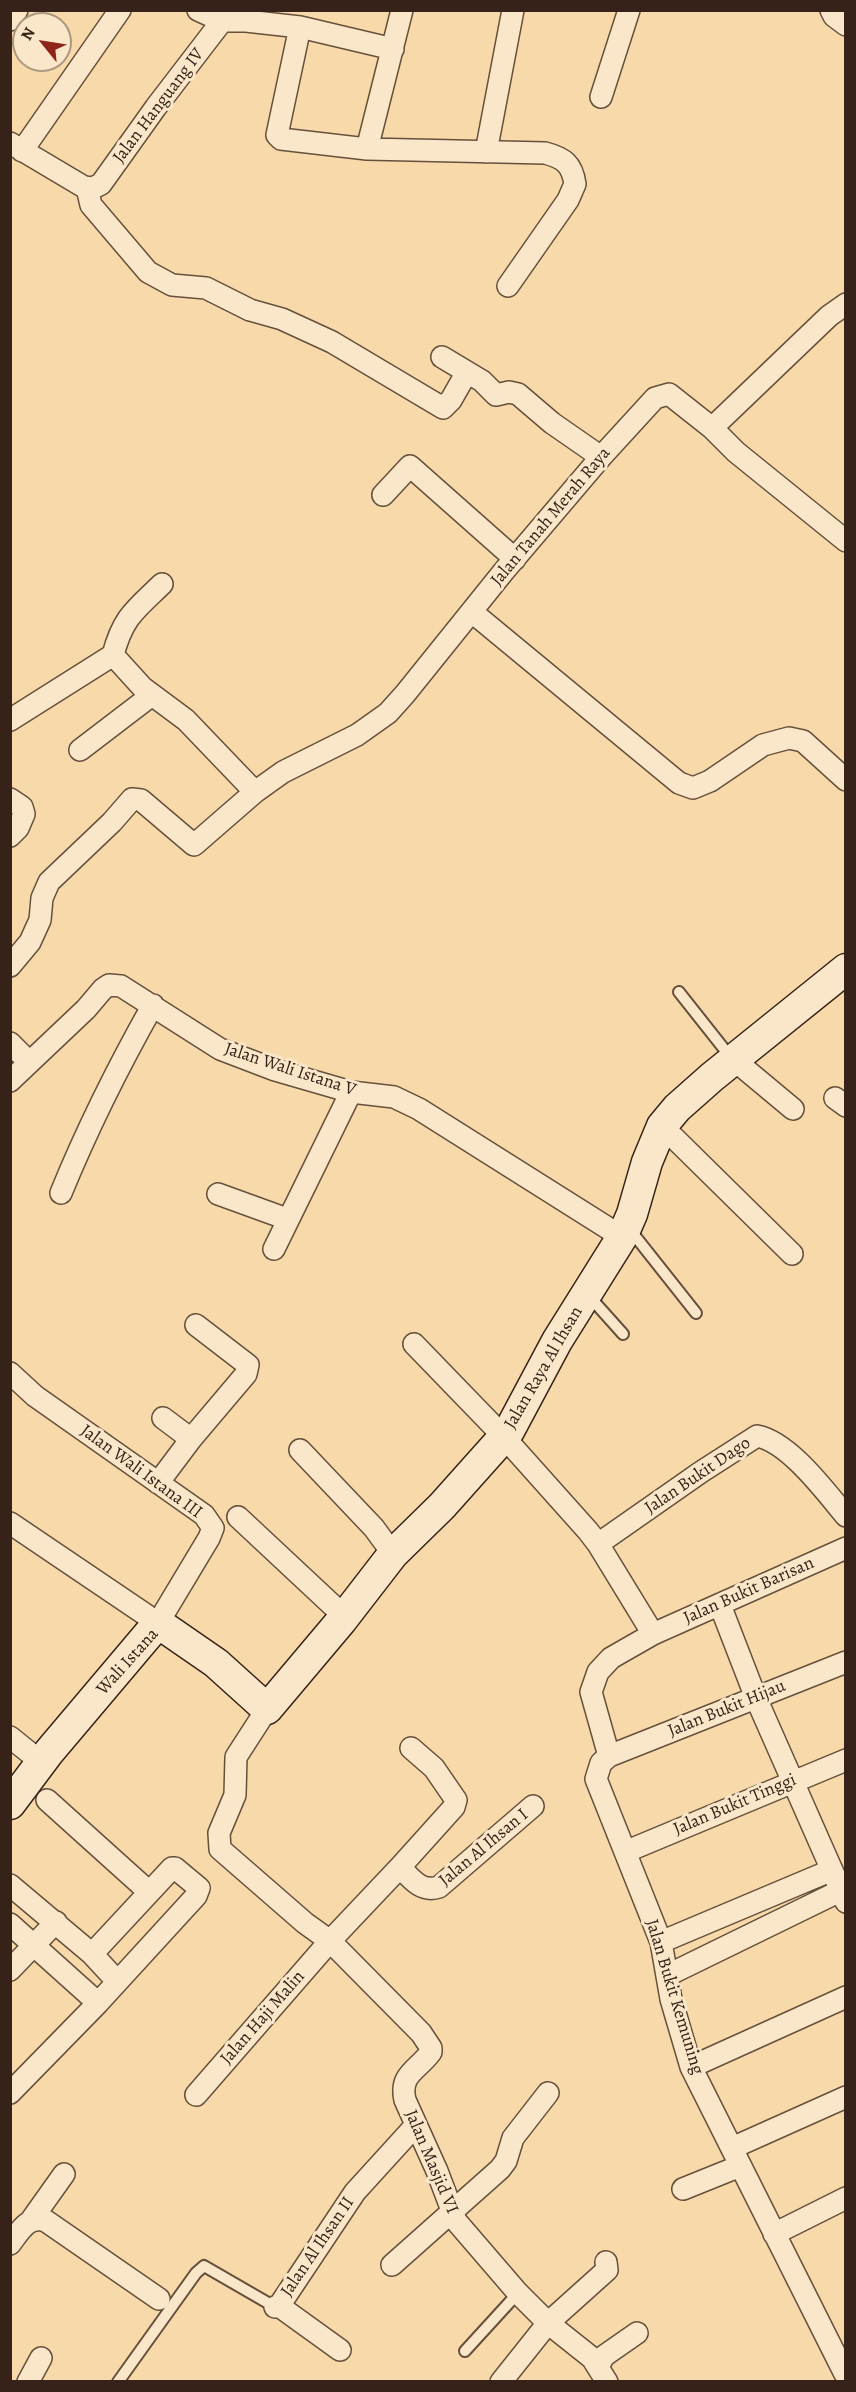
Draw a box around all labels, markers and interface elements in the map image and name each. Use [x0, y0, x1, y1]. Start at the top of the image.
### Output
north arrow [12, 12, 72, 72]
text: N [16, 23, 41, 45]
street label: Jalan Hanguang IV [109, 44, 209, 168]
street label: Jalan Tanah Merah Raya [487, 443, 615, 591]
street label: Jalan Wali Istana V [221, 1039, 359, 1101]
street label: Jalan Raya Al Ihsan [500, 1303, 588, 1433]
street label: Jalan Wali Istana III [76, 1420, 206, 1524]
street label: Jalan Bukit Dago [641, 1433, 755, 1519]
street label: Jalan Bukit Barisan [680, 1553, 818, 1629]
street label: Wali Istana [92, 1624, 164, 1700]
street label: Jalan Bukit Hijau [665, 1676, 789, 1742]
street label: Jalan Bukit Tinggi [670, 1769, 800, 1841]
street label: Jalan Al Ihsan I [435, 1804, 533, 1892]
street label: Jalan Bukit Kemuning [640, 1917, 708, 2077]
street label: Jalan Haji Malin [216, 1967, 310, 2069]
street label: Jalan Masjid VI [399, 2107, 463, 2217]
street label: Jalan Al Ihsan II [277, 2193, 359, 2301]

